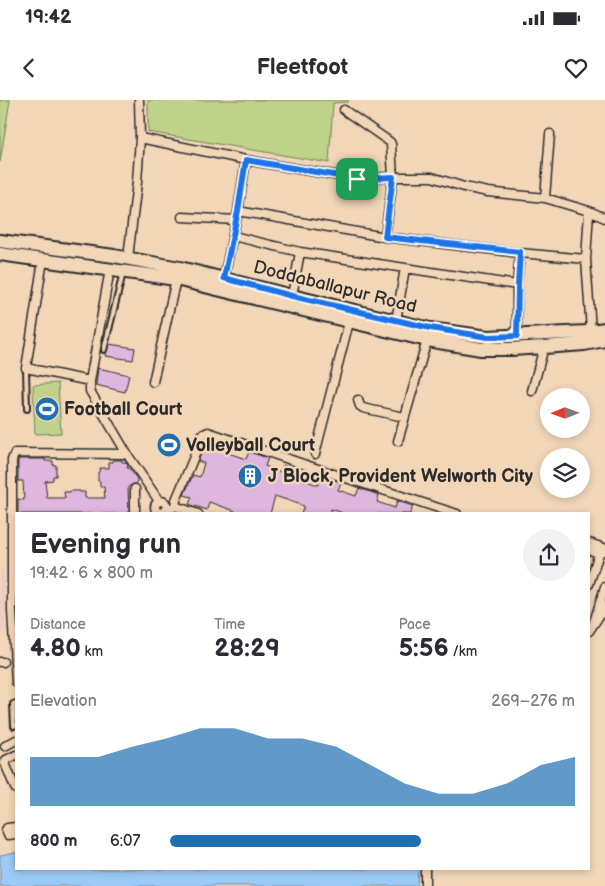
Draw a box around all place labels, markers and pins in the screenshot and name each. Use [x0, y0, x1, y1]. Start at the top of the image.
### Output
pin [336, 158, 378, 200]
sports icon: Football Court [34, 396, 60, 422]
place label: Football Court [64, 399, 182, 420]
sports icon: Volleyball Court [156, 432, 182, 458]
place label: Volleyball Court [186, 435, 315, 456]
building icon: J Block, Provident Welworth City [237, 463, 263, 489]
place label: J Block, Provident Welworth City [268, 466, 534, 487]

